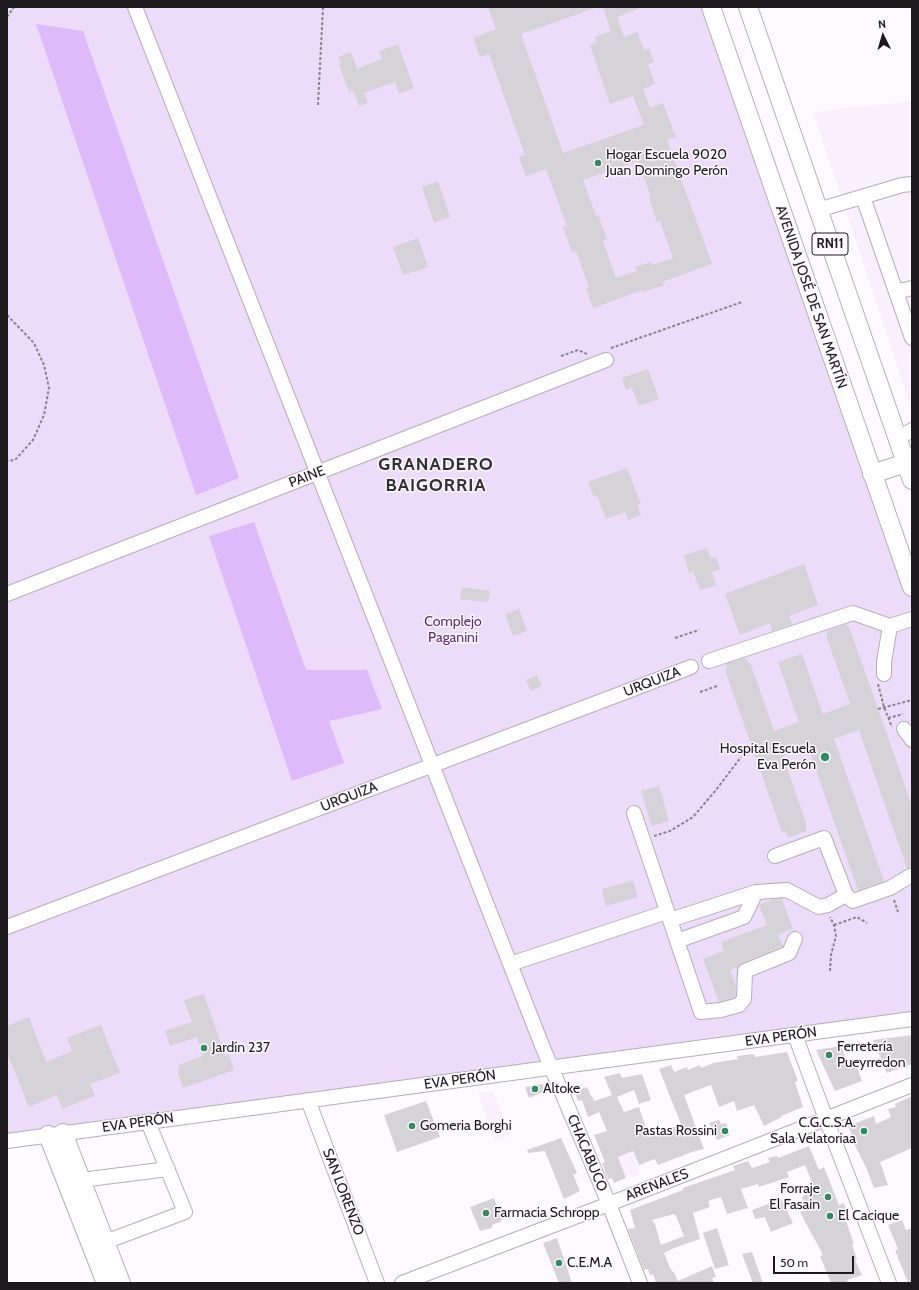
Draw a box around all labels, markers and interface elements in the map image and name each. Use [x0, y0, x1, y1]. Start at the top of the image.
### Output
north arrow [863, 16, 903, 56]
text: N [877, 17, 886, 31]
place label: Hogar Escuela 9020 Juan Domingo Perón [606, 147, 728, 180]
marker: Hogar Escuela 9020 Juan Domingo Perón [593, 158, 603, 168]
street label: AVENIDA JOSÉ DE SAN MARTÍN [772, 203, 850, 391]
road number: RN11 [812, 233, 848, 255]
district label: GRANADERO BAIGORRIA [378, 454, 494, 496]
street label: PAINE [287, 462, 327, 492]
park label: Complejo Paganini [424, 614, 482, 646]
street label: URQUIZA [621, 664, 683, 700]
place label: Hospital Escuela Eva Perón [720, 741, 816, 774]
marker: Hospital Escuela Eva Perón [819, 751, 831, 763]
street label: URQUIZA [318, 779, 380, 815]
street label: EVA PERÓN [744, 1024, 818, 1050]
place label: Ferretería Pueyrredon [837, 1039, 906, 1072]
place label: Jardín 237 [212, 1040, 270, 1056]
marker: Jardín 237 [199, 1043, 209, 1053]
marker: Ferretería Pueyrredon [824, 1050, 834, 1060]
street label: EVA PERÓN [423, 1067, 497, 1093]
place label: Altoke [543, 1081, 580, 1097]
marker: Altoke [530, 1084, 540, 1094]
street label: EVA PERÓN [101, 1110, 175, 1136]
street label: CHACABUCO [563, 1112, 611, 1194]
place label: C.G.C.S.A. Sala Velatoriaa [770, 1115, 856, 1148]
place label: Gomeria Borghi [420, 1118, 512, 1134]
marker: Gomeria Borghi [407, 1121, 417, 1131]
place label: Pastas Rossini [635, 1123, 717, 1139]
marker: Pastas Rossini [720, 1126, 730, 1136]
marker: C.G.C.S.A. Sala Velatoriaa [859, 1126, 869, 1136]
street label: SAN LORENZO [319, 1146, 367, 1238]
street label: ARENALES [623, 1165, 691, 1205]
place label: Forraje El Fasain [769, 1181, 820, 1214]
marker: Forraje El Fasain [823, 1192, 833, 1202]
place label: Farmacia Schropp [494, 1205, 600, 1221]
marker: Farmacia Schropp [481, 1208, 491, 1218]
place label: El Cacique [838, 1208, 899, 1224]
marker: El Cacique [825, 1211, 835, 1221]
scale bar [775, 1248, 856, 1274]
place label: C.E.M.A [567, 1255, 612, 1271]
text: 50 m [780, 1255, 808, 1270]
marker: C.E.M.A [554, 1258, 564, 1268]

